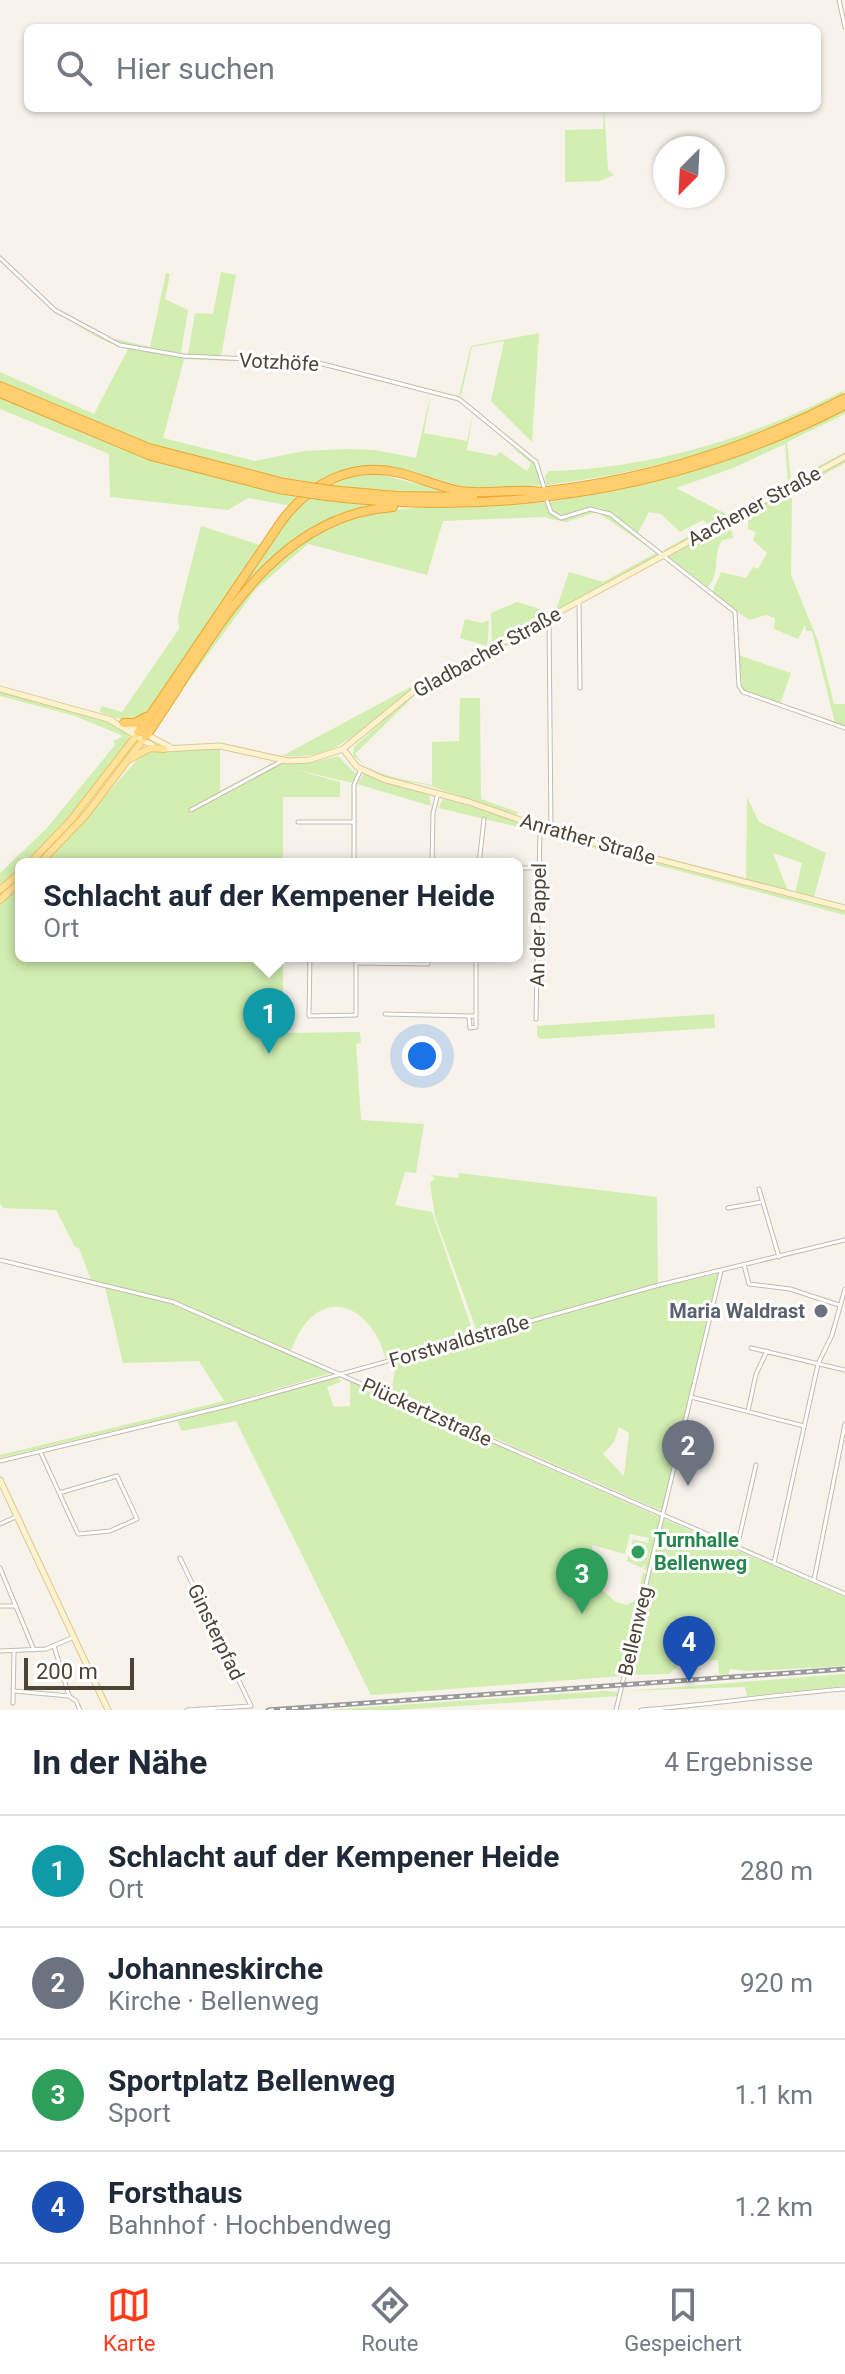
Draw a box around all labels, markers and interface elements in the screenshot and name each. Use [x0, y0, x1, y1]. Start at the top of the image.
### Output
search box [24, 24, 821, 112]
icon: search [52, 46, 96, 90]
text: Hier suchen [116, 51, 275, 86]
north arrow [653, 136, 725, 208]
street label: Votzhöfe [238, 348, 320, 376]
street label: Aachener Straße [683, 461, 825, 551]
street label: Gladbacher Straße [409, 602, 565, 702]
street label: Anrather Straße [518, 808, 658, 870]
popup [15, 858, 523, 962]
street label: An der Pappel [525, 863, 551, 987]
text: Schlacht auf der Kempener Heide [43, 878, 495, 913]
text: Ort [43, 913, 79, 943]
pin: 1 [243, 988, 295, 1054]
your location [402, 1036, 442, 1076]
place label: Maria Waldrast [669, 1299, 805, 1323]
marker: Maria Waldrast [812, 1302, 830, 1320]
street label: Forstwaldstraße [386, 1310, 532, 1372]
street label: Plückertzstraße [358, 1373, 496, 1451]
pin: 2 [662, 1420, 714, 1486]
place label: Turnhalle Bellenweg [654, 1528, 747, 1575]
marker: Turnhalle Bellenweg [629, 1543, 647, 1561]
pin: 3 [556, 1548, 608, 1614]
street label: Ginsterpfad [182, 1580, 250, 1684]
street label: Bellenweg [613, 1584, 657, 1678]
pin: 4 [663, 1616, 715, 1682]
scale bar [24, 1654, 134, 1690]
text: 200 m [36, 1659, 98, 1684]
text: In der Nähe [32, 1742, 207, 1782]
text: 4 Ergebnisse [664, 1747, 813, 1777]
text: Schlacht auf der Kempener Heide [108, 1839, 559, 1874]
text: 1 [51, 1856, 65, 1886]
text: 280 m [740, 1856, 813, 1886]
text: Ort [108, 1874, 144, 1904]
text: Johanneskirche [108, 1951, 323, 1986]
text: 2 [51, 1968, 65, 1998]
text: 920 m [740, 1968, 813, 1998]
text: Kirche · Bellenweg [108, 1986, 319, 2016]
text: Sportplatz Bellenweg [108, 2063, 396, 2098]
text: 3 [51, 2080, 65, 2110]
text: 1.1 km [734, 2080, 813, 2110]
text: Sport [108, 2098, 171, 2128]
text: Forsthaus [108, 2175, 243, 2210]
text: 4 [51, 2192, 65, 2222]
text: 1.2 km [734, 2192, 813, 2222]
text: Bahnhof · Hochbendweg [108, 2210, 392, 2240]
tab: Karte [103, 2283, 156, 2356]
tab: Route [361, 2283, 418, 2356]
tab: Gespeichert [624, 2283, 742, 2356]

